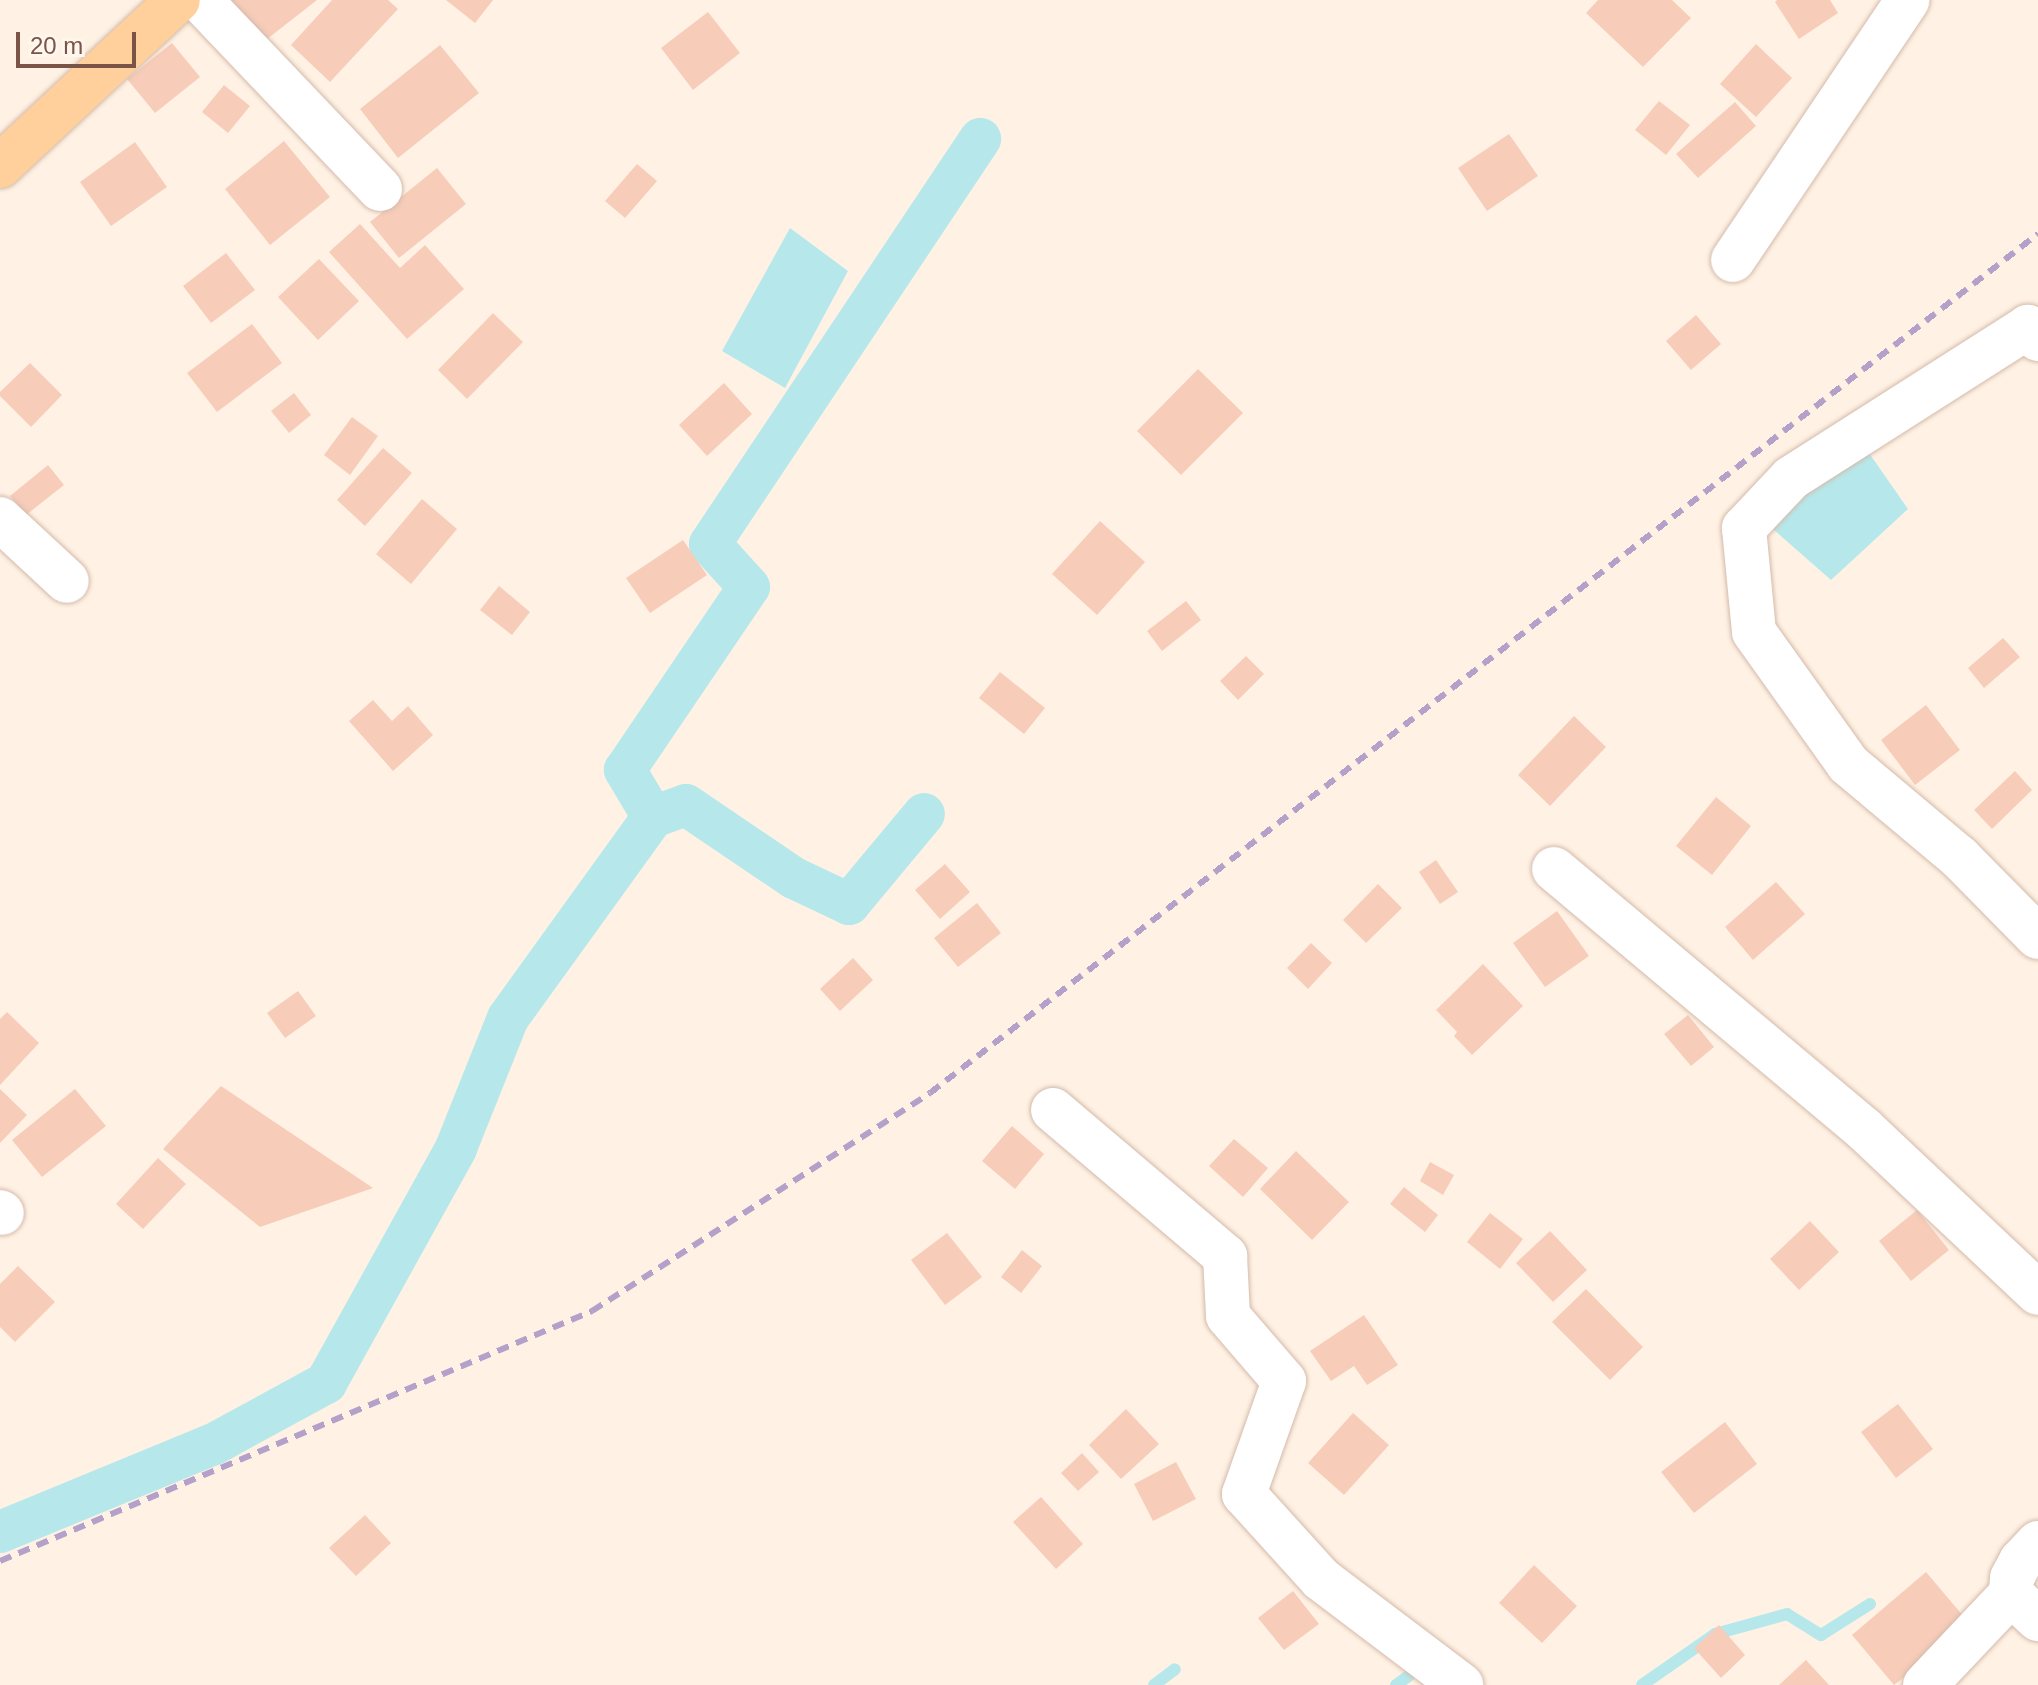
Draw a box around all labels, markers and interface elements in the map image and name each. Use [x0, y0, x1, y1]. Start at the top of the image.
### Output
scale bar [20, 16, 140, 66]
text: 20 m [30, 32, 83, 59]

